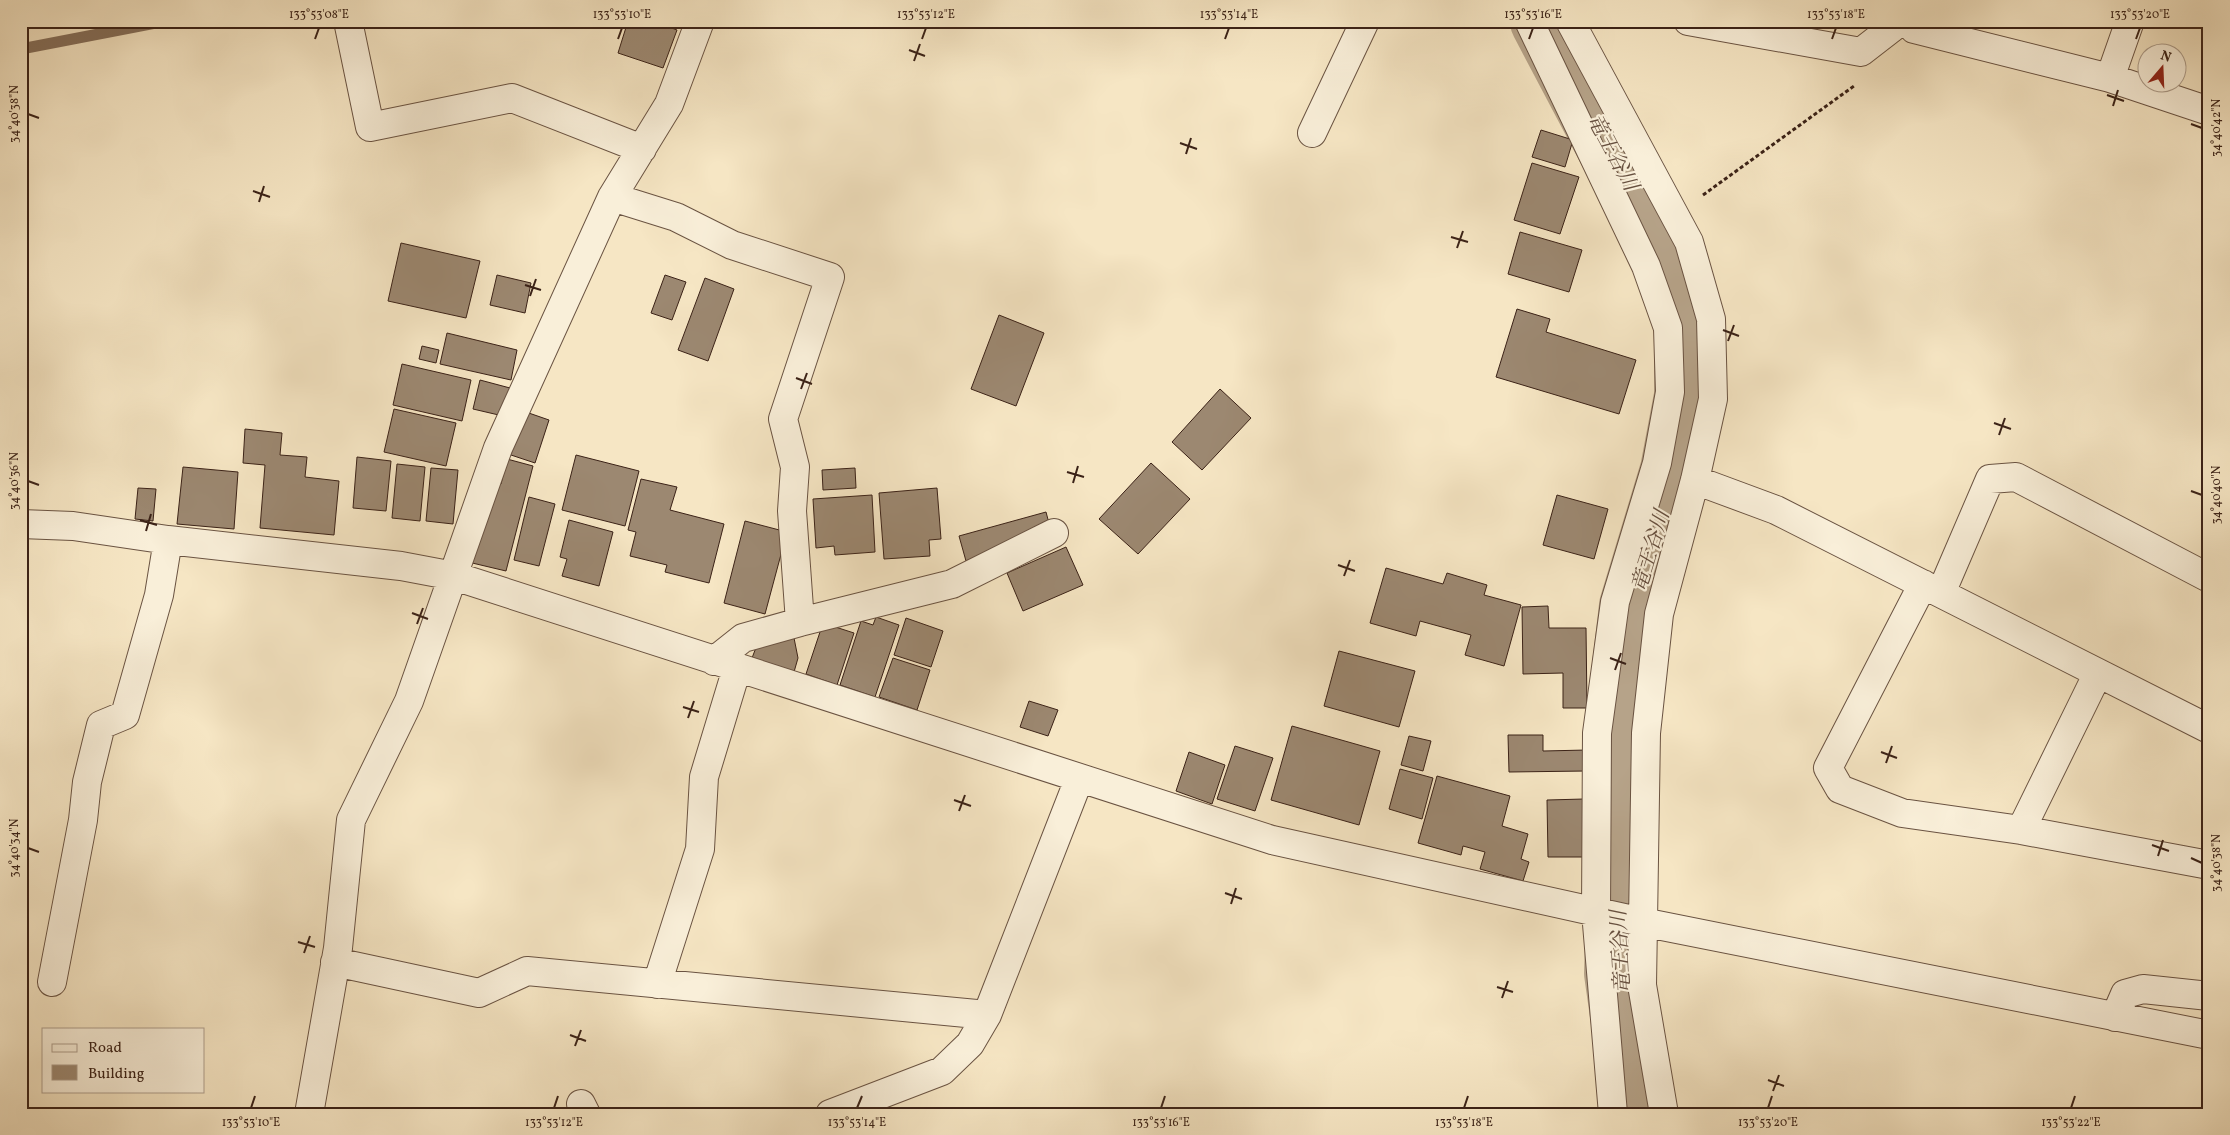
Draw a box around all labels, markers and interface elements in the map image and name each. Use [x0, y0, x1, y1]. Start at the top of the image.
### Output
text: 133°53'08"E [289, 7, 349, 23]
text: 133°53'10"E [593, 7, 651, 23]
text: 133°53'12"E [897, 7, 955, 23]
text: 133°53'14"E [1200, 7, 1258, 23]
text: 133°53'16"E [1504, 7, 1562, 23]
text: 133°53'18"E [1807, 7, 1865, 23]
text: 133°53'20"E [2110, 7, 2170, 23]
north arrow [2138, 42, 2188, 92]
text: N [2158, 46, 2174, 68]
text: 34°40'38"N [7, 85, 23, 143]
text: 34°40'42"N [2209, 99, 2225, 157]
water label: 竜王谷川 [1579, 109, 1645, 198]
text: 34°40'36"N [7, 452, 23, 510]
text: 34°40'40"N [2209, 466, 2225, 524]
water label: 竜王谷川 [1625, 505, 1678, 596]
text: 34°40'34"N [7, 819, 23, 877]
text: 34°40'38"N [2209, 834, 2225, 892]
water label: 竜王谷川 [1605, 907, 1638, 995]
legend [42, 1028, 205, 1092]
text: Road [88, 1038, 122, 1059]
text: Building [88, 1064, 145, 1085]
text: 133°53'10"E [222, 1115, 280, 1131]
text: 133°53'12"E [525, 1115, 583, 1131]
text: 133°53'14"E [828, 1115, 886, 1131]
text: 133°53'16"E [1132, 1115, 1190, 1131]
text: 133°53'18"E [1435, 1115, 1493, 1131]
text: 133°53'20"E [1738, 1115, 1798, 1131]
text: 133°53'22"E [2041, 1115, 2101, 1131]

